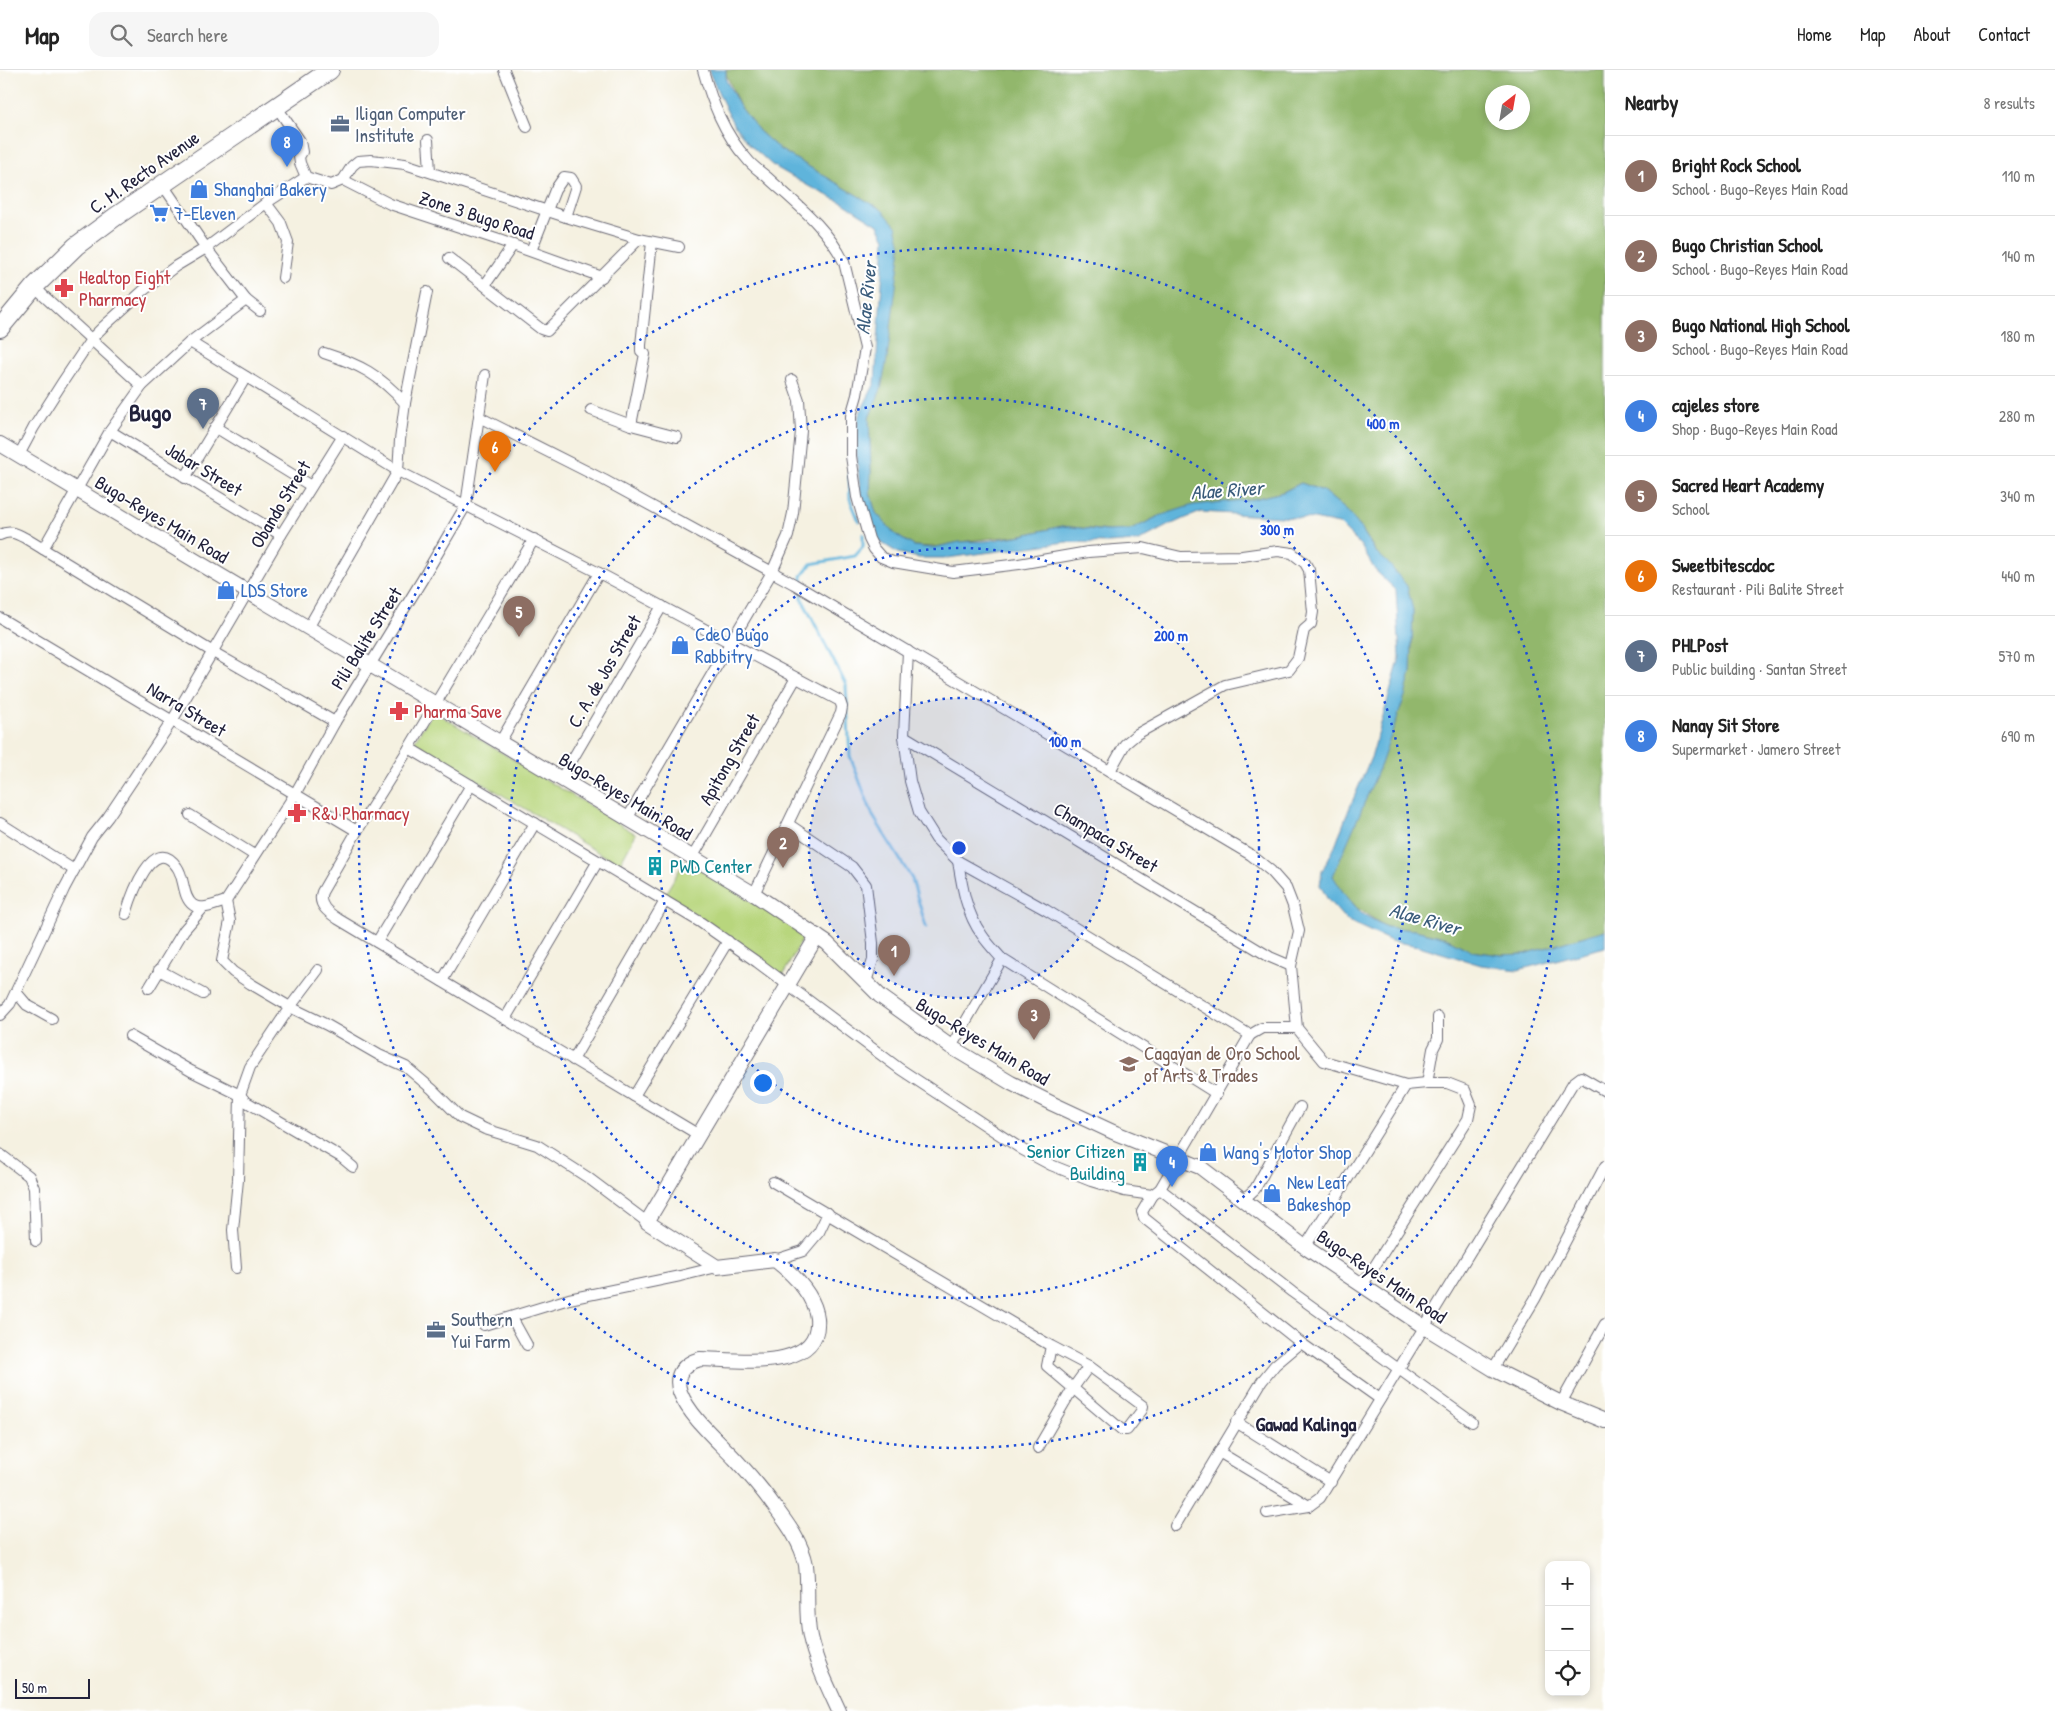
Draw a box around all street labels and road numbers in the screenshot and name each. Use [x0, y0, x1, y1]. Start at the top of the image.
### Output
street label: C. M. Recto Avenue [84, 124, 205, 220]
street label: Zone 3 Bugo Road [416, 184, 538, 246]
street label: Jabar Street [161, 436, 248, 502]
street label: Obando Street [244, 455, 317, 553]
street label: Bugo-Reyes Main Road [90, 469, 234, 569]
street label: Pili Balite Street [324, 581, 408, 694]
street label: C. A. de Jos Street [561, 609, 647, 732]
street label: Narra Street [142, 675, 232, 743]
street label: Apitong Street [692, 708, 766, 809]
street label: Bugo-Reyes Main Road [554, 746, 698, 846]
street label: Champaca Street [1049, 796, 1164, 879]
street label: Bugo-Reyes Main Road [911, 991, 1055, 1091]
street label: Bugo-Reyes Main Road [1312, 1223, 1453, 1329]

